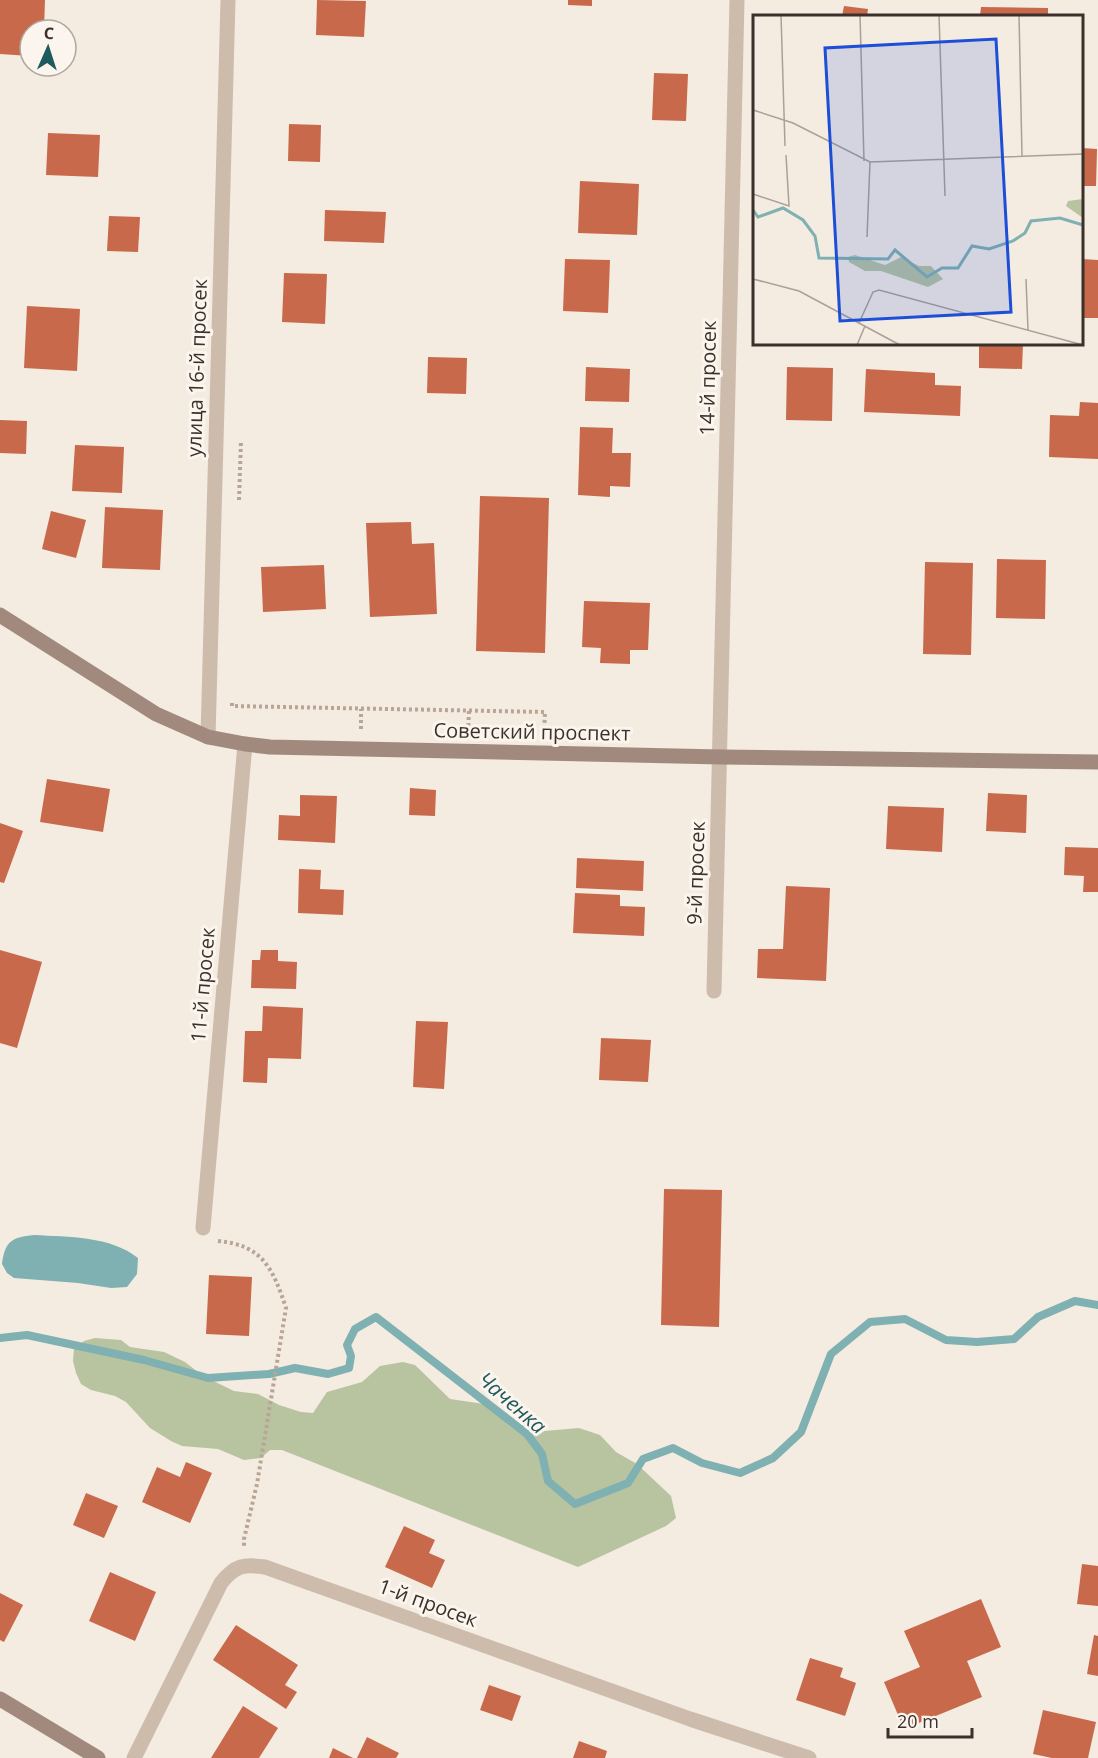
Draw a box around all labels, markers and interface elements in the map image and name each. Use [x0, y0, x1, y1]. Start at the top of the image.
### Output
inset map [753, 15, 1083, 345]
north arrow [18, 18, 78, 78]
text: С [43, 22, 54, 44]
street label: улица 16-й просек [180, 278, 213, 457]
street label: 14-й просек [693, 320, 722, 436]
street label: Советский проспект [433, 716, 631, 747]
street label: 9-й просек [680, 820, 711, 925]
street label: 11-й просек [184, 926, 221, 1043]
water label: Чаченка [473, 1365, 553, 1440]
street label: 1-й просек [375, 1572, 482, 1633]
scale bar [888, 1701, 972, 1739]
text: 20 m [897, 1709, 939, 1733]

